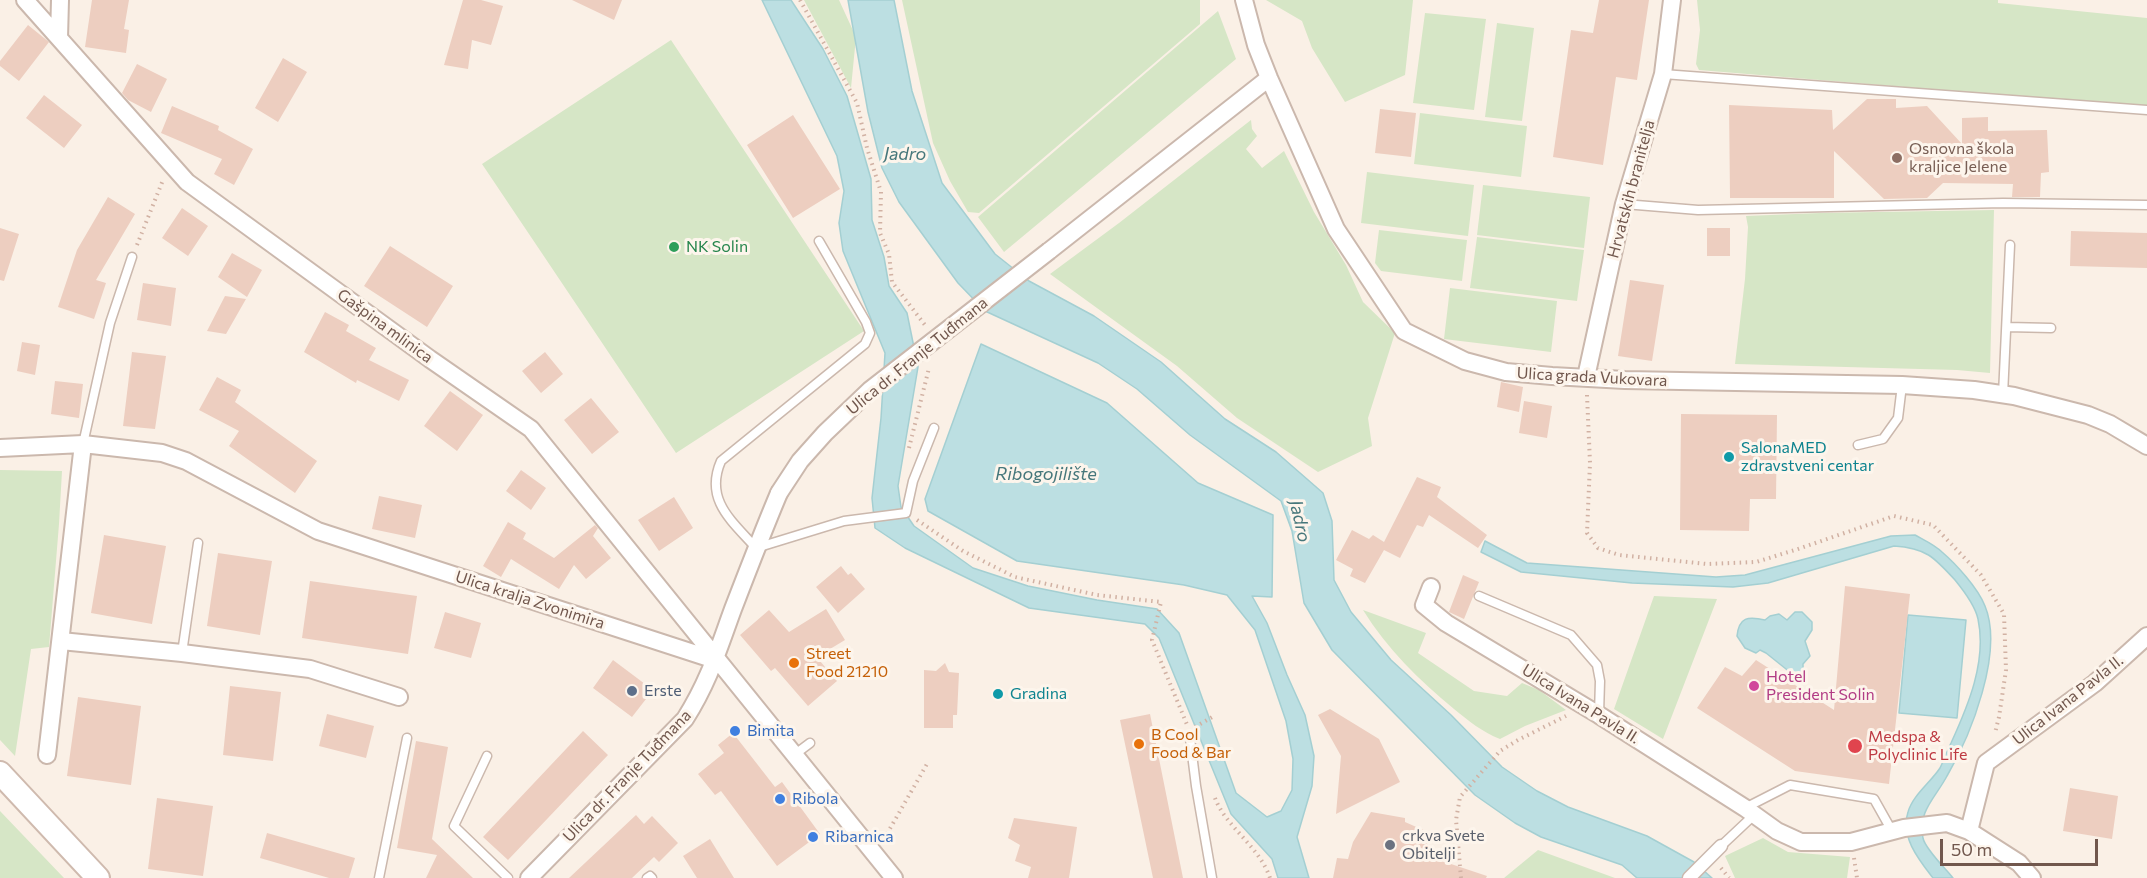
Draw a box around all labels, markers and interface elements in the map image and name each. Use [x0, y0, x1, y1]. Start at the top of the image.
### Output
street label: Hrvatskih branitelja [1603, 118, 1659, 260]
place label: Osnovna škola kraljice Jelene [1909, 139, 2014, 177]
water label: Jadro [884, 143, 926, 165]
marker: Osnovna škola kraljice Jelene [1890, 151, 1904, 165]
place label: NK Solin [686, 237, 748, 257]
marker: NK Solin [667, 240, 681, 254]
street label: Gašpina mlinica [334, 285, 436, 367]
street label: Ulica dr. Franje Tuđmana [843, 293, 991, 419]
street label: Ulica grada Vukovara [1516, 363, 1668, 391]
place label: SalonaMED zdravstveni centar [1741, 438, 1874, 476]
marker: SalonaMED zdravstveni centar [1722, 450, 1736, 464]
water label: Ribogojilište [995, 463, 1097, 485]
water label: Jadro [1285, 498, 1315, 544]
street label: Ulica kralja Zvonimira [453, 567, 607, 633]
place label: Street Food 21210 [806, 644, 888, 682]
street label: Ulica Ivana Pavla II. [2009, 651, 2127, 749]
marker: Street Food 21210 [787, 656, 801, 670]
street label: Ulica Ivana Pavla II. [1519, 660, 1643, 748]
place label: Hotel President Solin [1766, 667, 1875, 705]
marker: Hotel President Solin [1747, 679, 1761, 693]
place label: Erste [644, 681, 682, 701]
marker: Erste [625, 684, 639, 698]
place label: Gradina [1010, 684, 1067, 704]
marker: Gradina [991, 687, 1005, 701]
street label: Ulica dr. Franje Tuđmana [559, 706, 695, 846]
place label: Bimita [747, 721, 794, 741]
marker: Bimita [728, 724, 742, 738]
place label: B Cool Food & Bar [1151, 725, 1231, 763]
place label: Medspa & Polyclinic Life [1868, 727, 1967, 765]
marker: B Cool Food & Bar [1132, 737, 1146, 751]
marker: Medspa & Polyclinic Life [1846, 737, 1864, 755]
place label: Ribola [792, 789, 838, 809]
marker: Ribola [773, 792, 787, 806]
place label: crkva Svete Obitelji [1402, 826, 1485, 864]
place label: Ribarnica [825, 827, 894, 847]
scale bar [1943, 827, 2100, 865]
marker: Ribarnica [806, 830, 820, 844]
marker: crkva Svete Obitelji [1383, 838, 1397, 852]
text: 50 m [1951, 838, 1992, 860]

